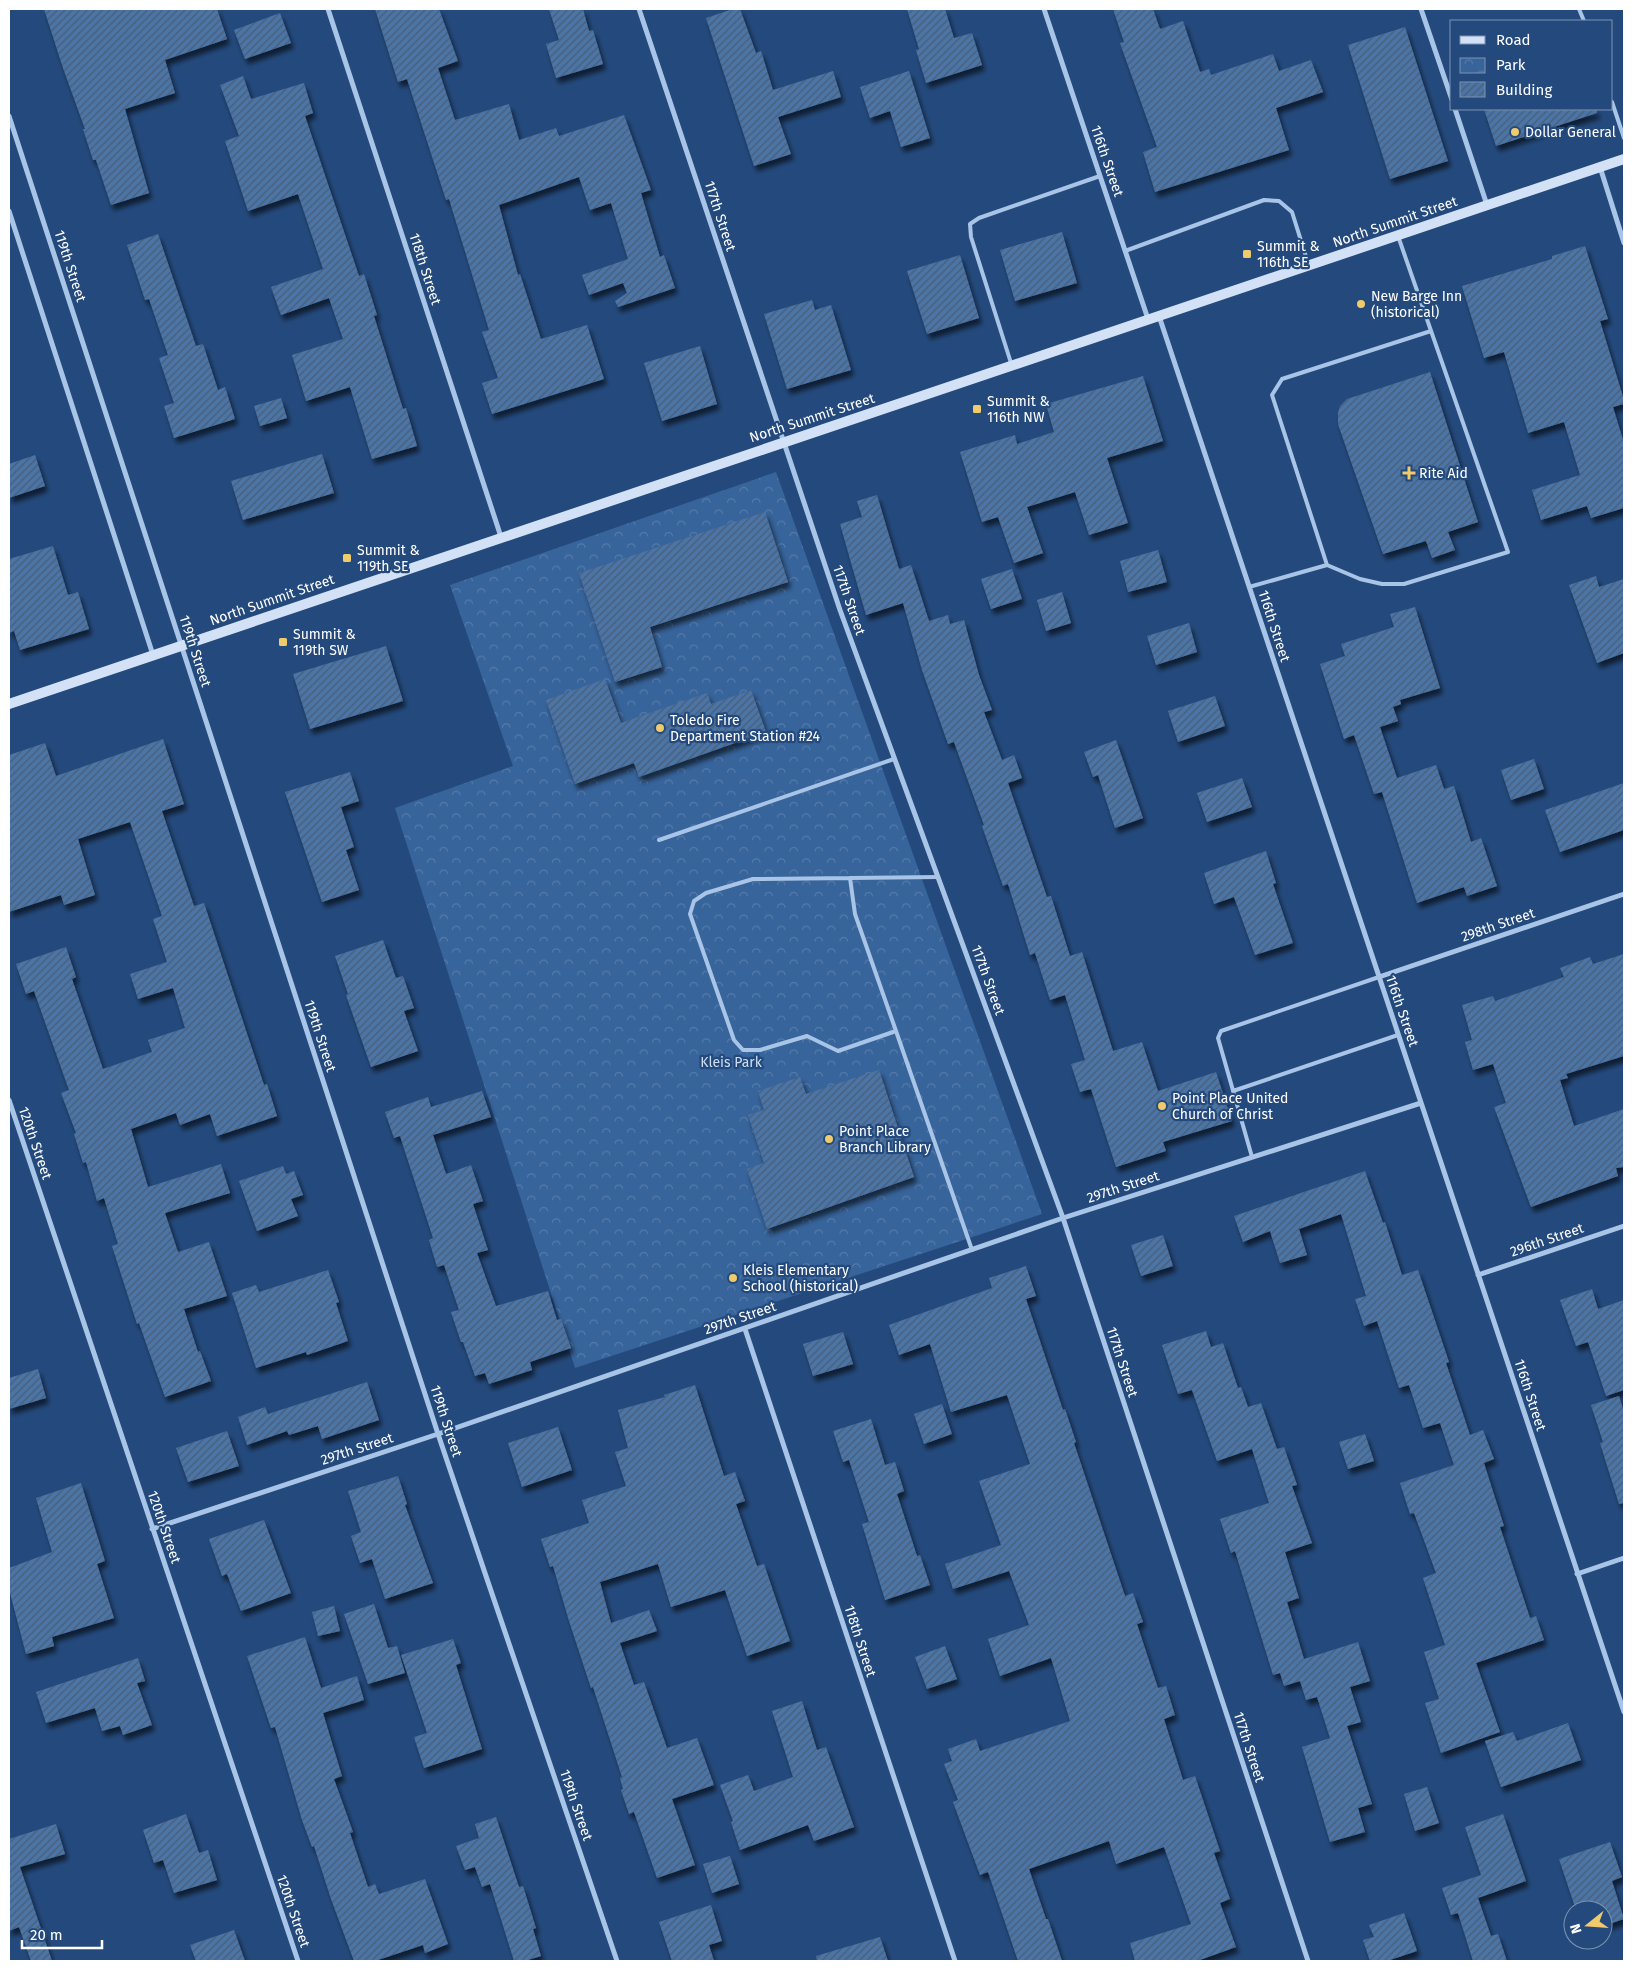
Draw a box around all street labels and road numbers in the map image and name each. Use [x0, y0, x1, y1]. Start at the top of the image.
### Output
street label: 116th Street [1087, 123, 1127, 200]
street label: 117th Street [701, 179, 740, 254]
street label: North Summit Street [1331, 192, 1460, 251]
street label: 119th Street [50, 228, 90, 305]
street label: 118th Street [405, 231, 445, 308]
street label: North Summit Street [747, 389, 878, 446]
street label: 117th Street [829, 563, 869, 638]
street label: North Summit Street [208, 570, 337, 629]
street label: 116th Street [1254, 588, 1294, 665]
street label: 119th Street [175, 613, 215, 690]
street label: 298th Street [1459, 904, 1538, 946]
street label: 117th Street [968, 943, 1009, 1018]
street label: 116th Street [1382, 973, 1422, 1050]
street label: 119th Street [300, 998, 340, 1075]
street label: 120th Street [15, 1104, 56, 1182]
street label: 297th Street [1085, 1167, 1162, 1207]
street label: 296th Street [1508, 1219, 1587, 1261]
street label: 297th Street [702, 1297, 779, 1338]
street label: 117th Street [1103, 1325, 1142, 1400]
street label: 116th Street [1510, 1357, 1550, 1434]
street label: 119th Street [426, 1383, 466, 1460]
street label: 297th Street [319, 1429, 396, 1469]
street label: 120th Street [144, 1488, 185, 1566]
street label: 118th Street [840, 1603, 880, 1680]
street label: 117th Street [1230, 1710, 1269, 1785]
street label: 119th Street [556, 1767, 596, 1844]
street label: 120th Street [273, 1872, 314, 1950]

